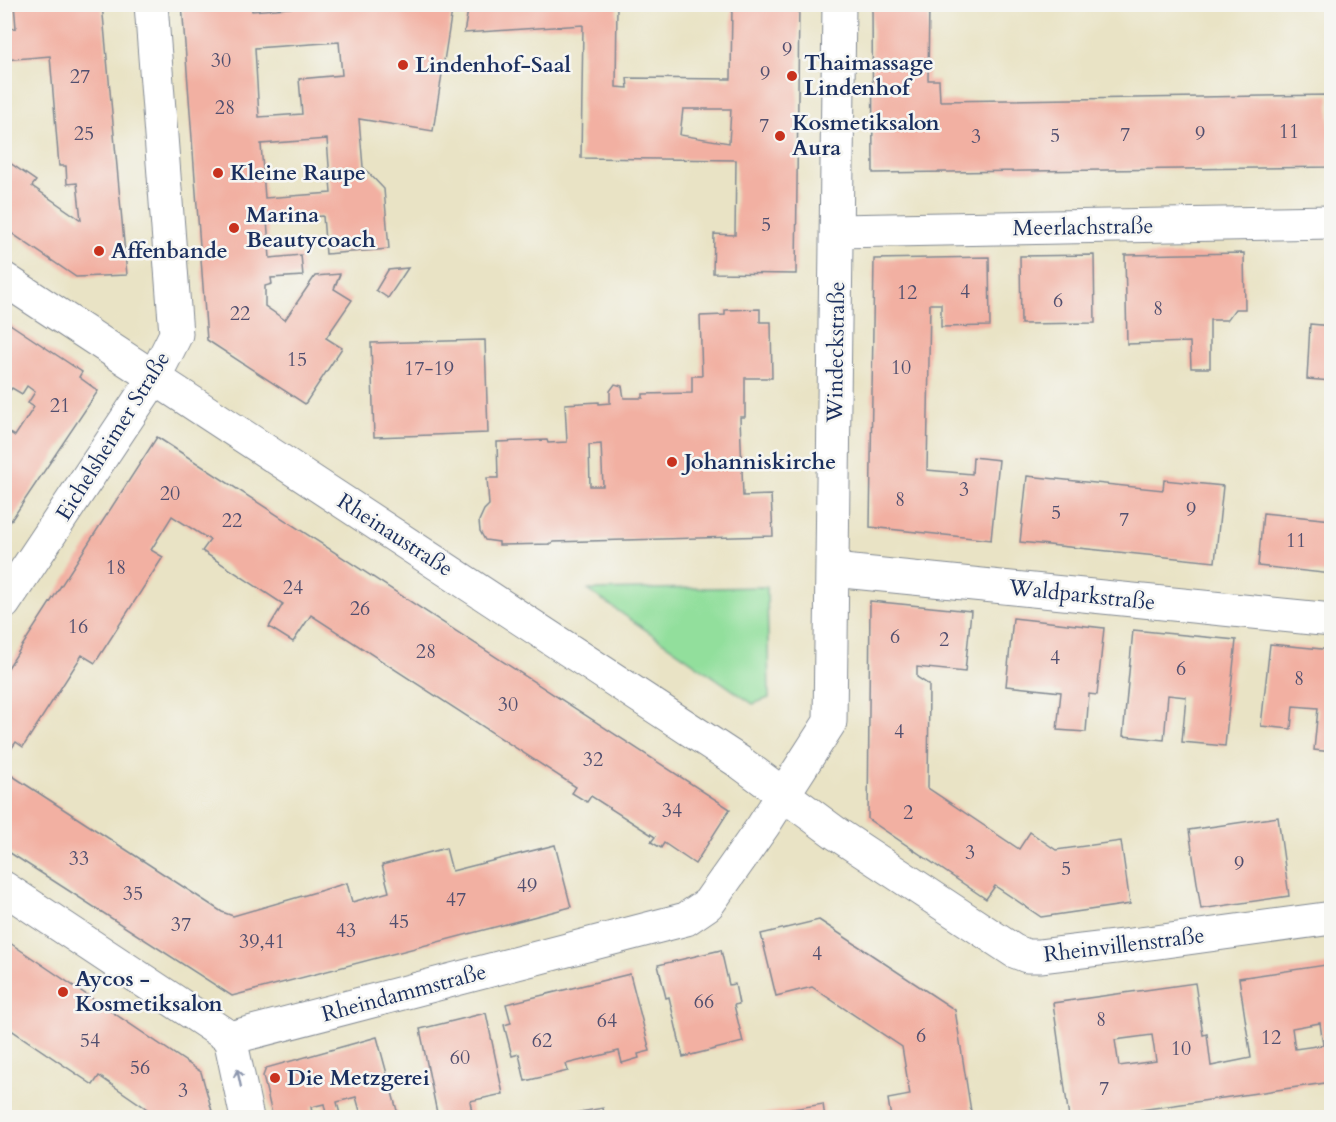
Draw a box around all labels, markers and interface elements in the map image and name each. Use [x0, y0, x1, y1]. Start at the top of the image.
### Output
house number: 9 [782, 36, 792, 63]
house number: 30 [211, 47, 231, 74]
place label: Thaimassage Lindenhof [804, 48, 934, 103]
place label: Lindenhof-Saal [415, 50, 572, 80]
marker: Lindenhof-Saal [396, 58, 410, 72]
house number: 9 [760, 60, 770, 87]
house number: 27 [70, 63, 90, 90]
marker: Thaimassage Lindenhof [785, 69, 799, 83]
house number: 28 [215, 94, 235, 121]
place label: Kosmetiksalon Aura [792, 108, 940, 163]
house number: 7 [759, 112, 769, 139]
house number: 11 [1279, 118, 1299, 145]
house number: 25 [74, 120, 94, 147]
house number: 9 [1195, 120, 1205, 147]
house number: 7 [1120, 121, 1130, 148]
house number: 5 [1050, 122, 1060, 149]
house number: 3 [971, 123, 981, 150]
marker: Kosmetiksalon Aura [773, 129, 787, 143]
place label: Kleine Raupe [230, 158, 366, 188]
marker: Kleine Raupe [211, 166, 225, 180]
place label: Marina Beautycoach [246, 200, 376, 255]
house number: 5 [761, 211, 771, 238]
street label: Meerlachstraße [1012, 211, 1154, 243]
marker: Marina Beautycoach [227, 221, 241, 235]
place label: Affenbande [111, 236, 228, 266]
marker: Affenbande [92, 244, 106, 258]
house number: 4 [960, 278, 970, 305]
house number: 12 [897, 279, 917, 306]
street label: Windeckstraße [820, 281, 852, 424]
house number: 6 [1053, 287, 1063, 314]
house number: 8 [1153, 295, 1163, 322]
house number: 22 [230, 300, 250, 327]
street label: Eichelsheimer Straße [49, 346, 177, 526]
house number: 15 [287, 346, 307, 373]
house number: 10 [891, 354, 911, 381]
house number: 17-19 [404, 355, 454, 382]
house number: 21 [50, 392, 70, 419]
place label: Johanniskirche [681, 447, 836, 477]
marker: Johanniskirche [665, 455, 679, 469]
house number: 3 [959, 476, 969, 503]
house number: 20 [160, 480, 180, 507]
street label: Rheinaustraße [331, 486, 459, 584]
house number: 8 [895, 486, 905, 513]
house number: 9 [1186, 496, 1196, 523]
house number: 5 [1051, 499, 1061, 526]
house number: 7 [1119, 506, 1129, 533]
house number: 22 [222, 507, 242, 534]
house number: 11 [1286, 527, 1306, 554]
house number: 18 [106, 554, 126, 581]
street label: Waldparkstraße [1006, 572, 1157, 618]
house number: 24 [283, 574, 303, 601]
house number: 26 [350, 595, 370, 622]
house number: 16 [68, 613, 88, 640]
house number: 6 [890, 623, 900, 650]
house number: 2 [939, 626, 949, 653]
house number: 28 [416, 638, 436, 665]
house number: 4 [1050, 644, 1060, 671]
house number: 6 [1176, 655, 1186, 682]
house number: 8 [1294, 665, 1304, 692]
house number: 30 [498, 691, 518, 718]
house number: 4 [894, 718, 904, 745]
house number: 32 [583, 746, 603, 773]
house number: 34 [662, 797, 682, 824]
house number: 2 [903, 799, 913, 826]
house number: 3 [965, 839, 975, 866]
house number: 33 [69, 845, 89, 872]
house number: 9 [1234, 850, 1244, 877]
house number: 5 [1061, 855, 1071, 882]
house number: 49 [517, 872, 537, 899]
house number: 35 [123, 880, 143, 907]
house number: 47 [446, 886, 466, 913]
house number: 45 [389, 908, 409, 935]
house number: 37 [171, 911, 191, 938]
house number: 43 [336, 917, 356, 944]
street label: Rheinvillenstraße [1042, 920, 1206, 970]
house number: 39,41 [239, 928, 285, 955]
house number: 4 [812, 940, 822, 967]
street label: Rheindammstraße [318, 957, 490, 1029]
place label: Aycos - Kosmetiksalon [75, 964, 223, 1019]
marker: Aycos - Kosmetiksalon [56, 985, 70, 999]
house number: 66 [694, 988, 714, 1015]
house number: 8 [1096, 1006, 1106, 1033]
house number: 64 [597, 1007, 617, 1034]
house number: 6 [916, 1022, 926, 1049]
house number: 12 [1261, 1024, 1281, 1051]
house number: 54 [80, 1027, 100, 1054]
house number: 62 [532, 1027, 552, 1054]
house number: 10 [1171, 1035, 1191, 1062]
house number: 60 [450, 1044, 470, 1071]
house number: 56 [130, 1054, 150, 1081]
place label: Die Metzgerei [287, 1063, 430, 1093]
one-way arrow [233, 1068, 244, 1088]
marker: Die Metzgerei [268, 1071, 282, 1085]
house number: 7 [1099, 1075, 1109, 1102]
house number: 3 [178, 1077, 188, 1104]

